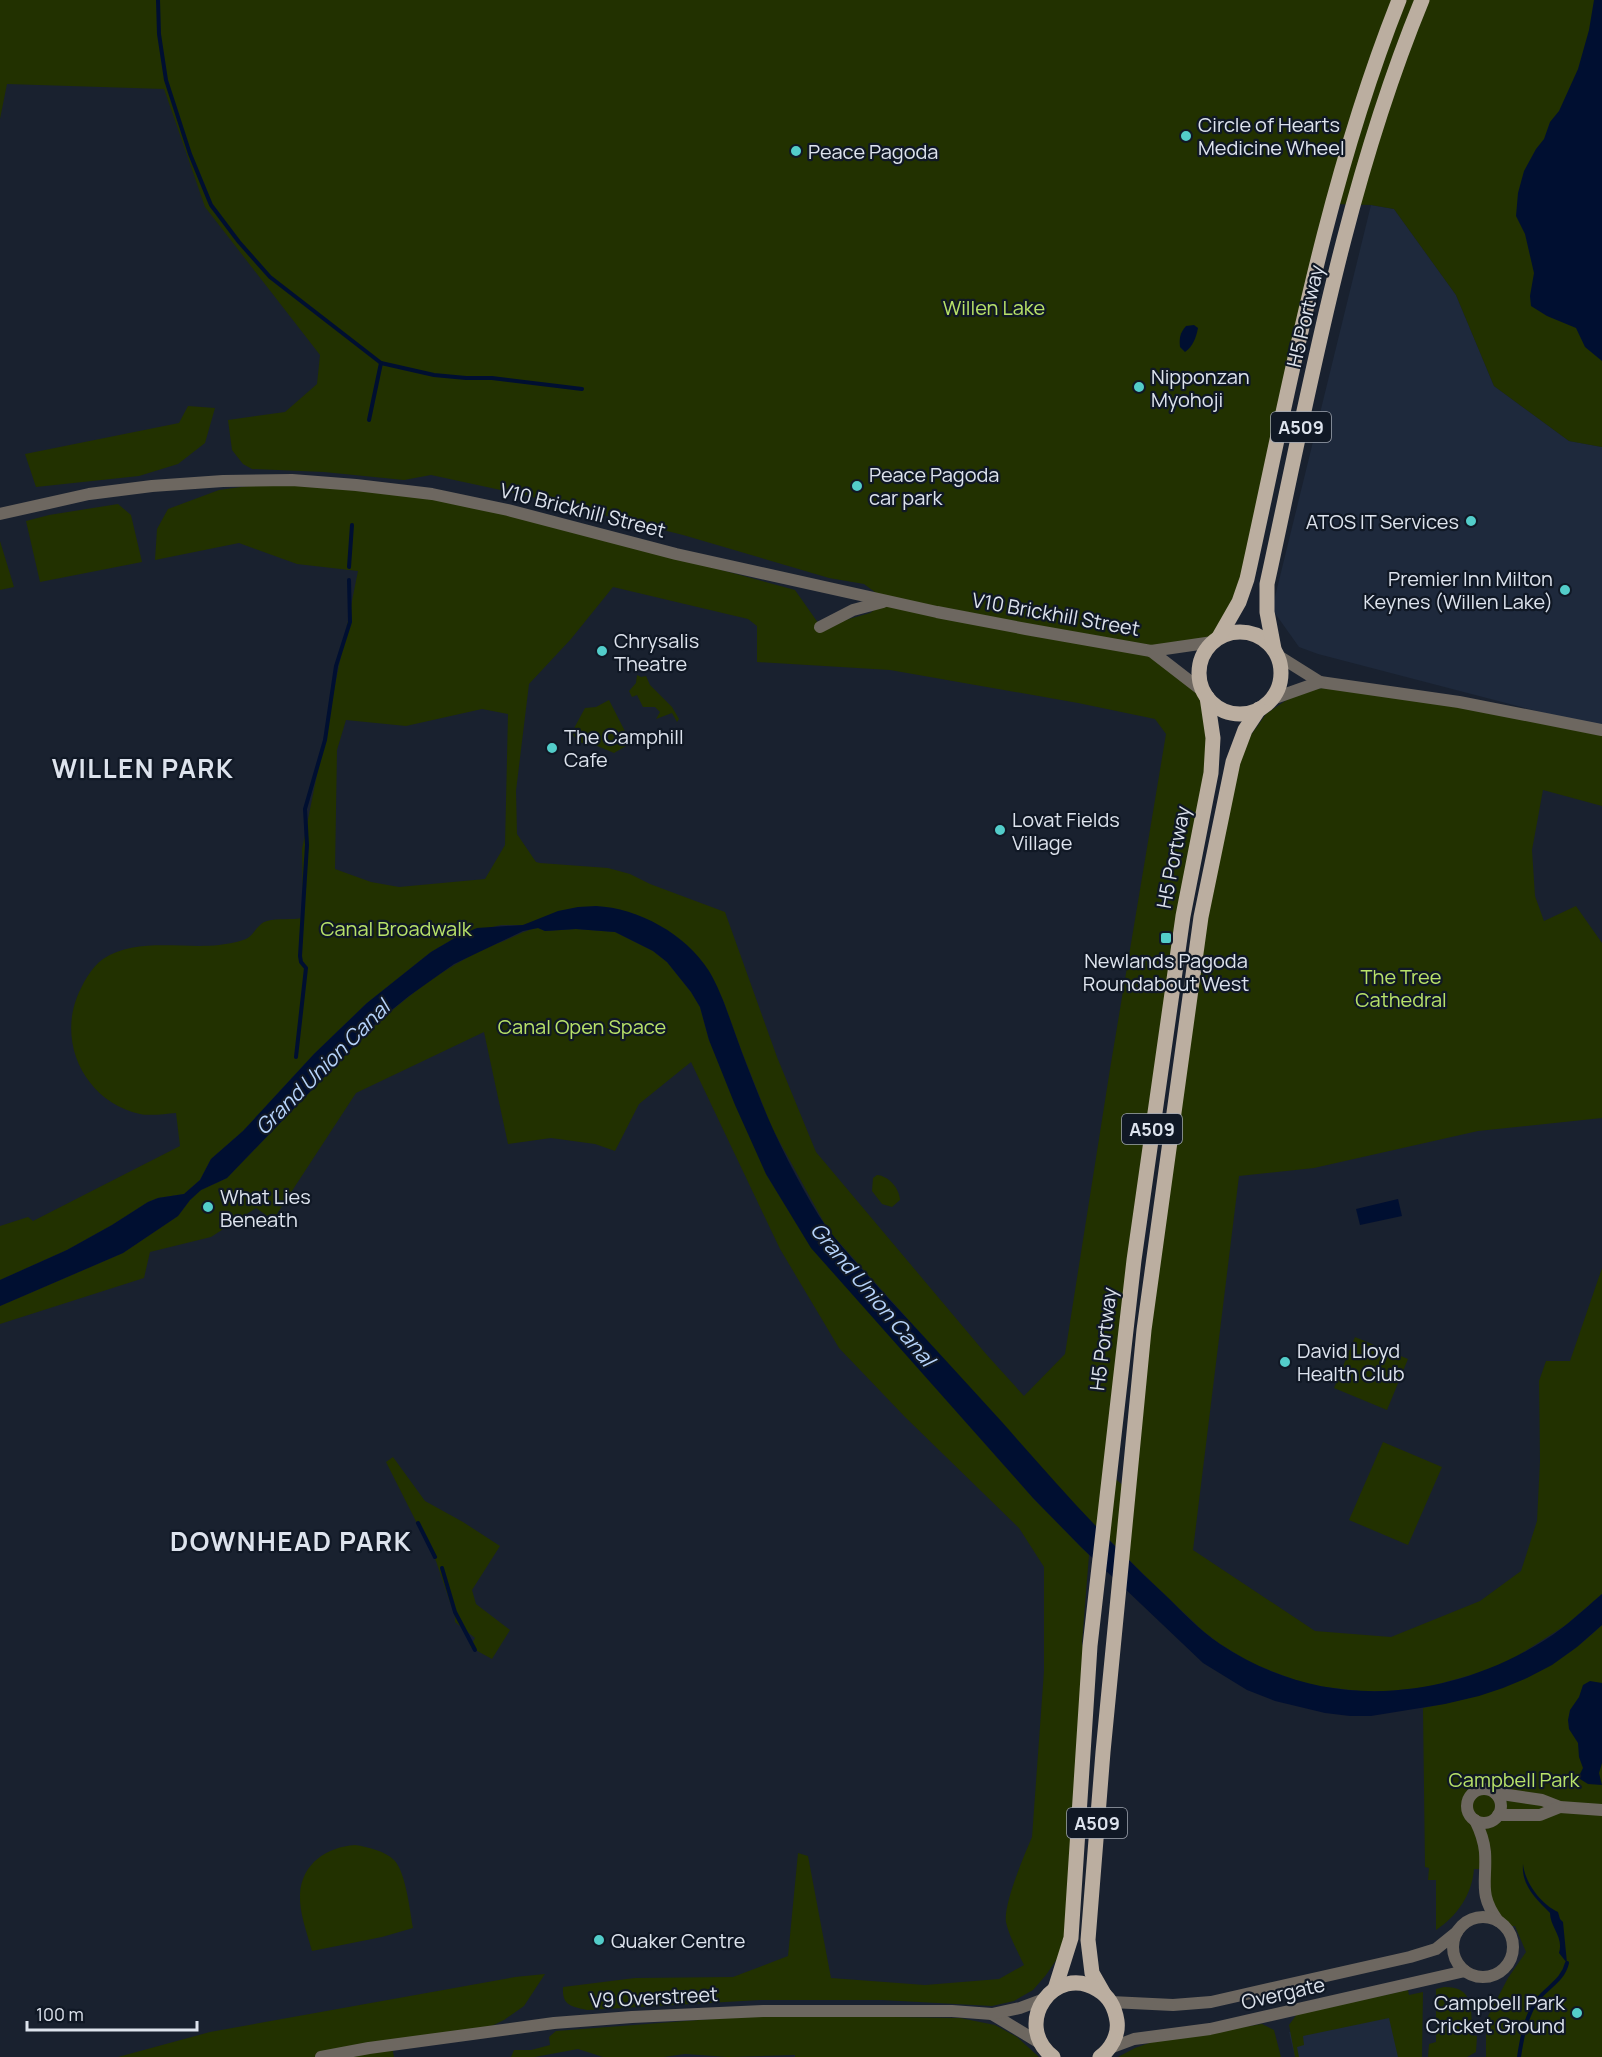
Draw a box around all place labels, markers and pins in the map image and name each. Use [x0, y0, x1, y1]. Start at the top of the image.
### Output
place label: Circle of Hearts Medicine Wheel [1198, 111, 1345, 161]
marker: Circle of Hearts Medicine Wheel [1179, 129, 1193, 143]
place label: Peace Pagoda [808, 138, 938, 165]
marker: Peace Pagoda [789, 144, 803, 158]
place label: Nipponzan Myohoji [1151, 363, 1250, 413]
marker: Nipponzan Myohoji [1132, 380, 1146, 394]
place label: Peace Pagoda car park [869, 461, 999, 511]
marker: Peace Pagoda car park [850, 479, 864, 493]
place label: ATOS IT Services [1306, 508, 1459, 535]
marker: ATOS IT Services [1464, 514, 1478, 528]
place label: Premier Inn Milton Keynes (Willen Lake) [1363, 565, 1553, 615]
marker: Premier Inn Milton Keynes (Willen Lake) [1558, 583, 1572, 597]
place label: Chrysalis Theatre [614, 627, 699, 677]
marker: Chrysalis Theatre [595, 644, 609, 658]
place label: The Camphill Cafe [564, 723, 684, 773]
marker: The Camphill Cafe [545, 741, 559, 755]
place label: Lovat Fields Village [1012, 806, 1120, 856]
marker: Lovat Fields Village [993, 823, 1007, 837]
marker: Newlands Pagoda Roundabout West [1159, 931, 1173, 945]
place label: Newlands Pagoda Roundabout West [1083, 947, 1249, 997]
place label: What Lies Beneath [220, 1183, 311, 1233]
marker: What Lies Beneath [201, 1200, 215, 1214]
place label: David Lloyd Health Club [1297, 1337, 1405, 1387]
marker: David Lloyd Health Club [1278, 1355, 1292, 1369]
place label: Quaker Centre [611, 1927, 745, 1954]
marker: Quaker Centre [592, 1933, 606, 1947]
place label: Campbell Park Cricket Ground [1426, 1989, 1566, 2039]
marker: Campbell Park Cricket Ground [1570, 2006, 1584, 2020]

